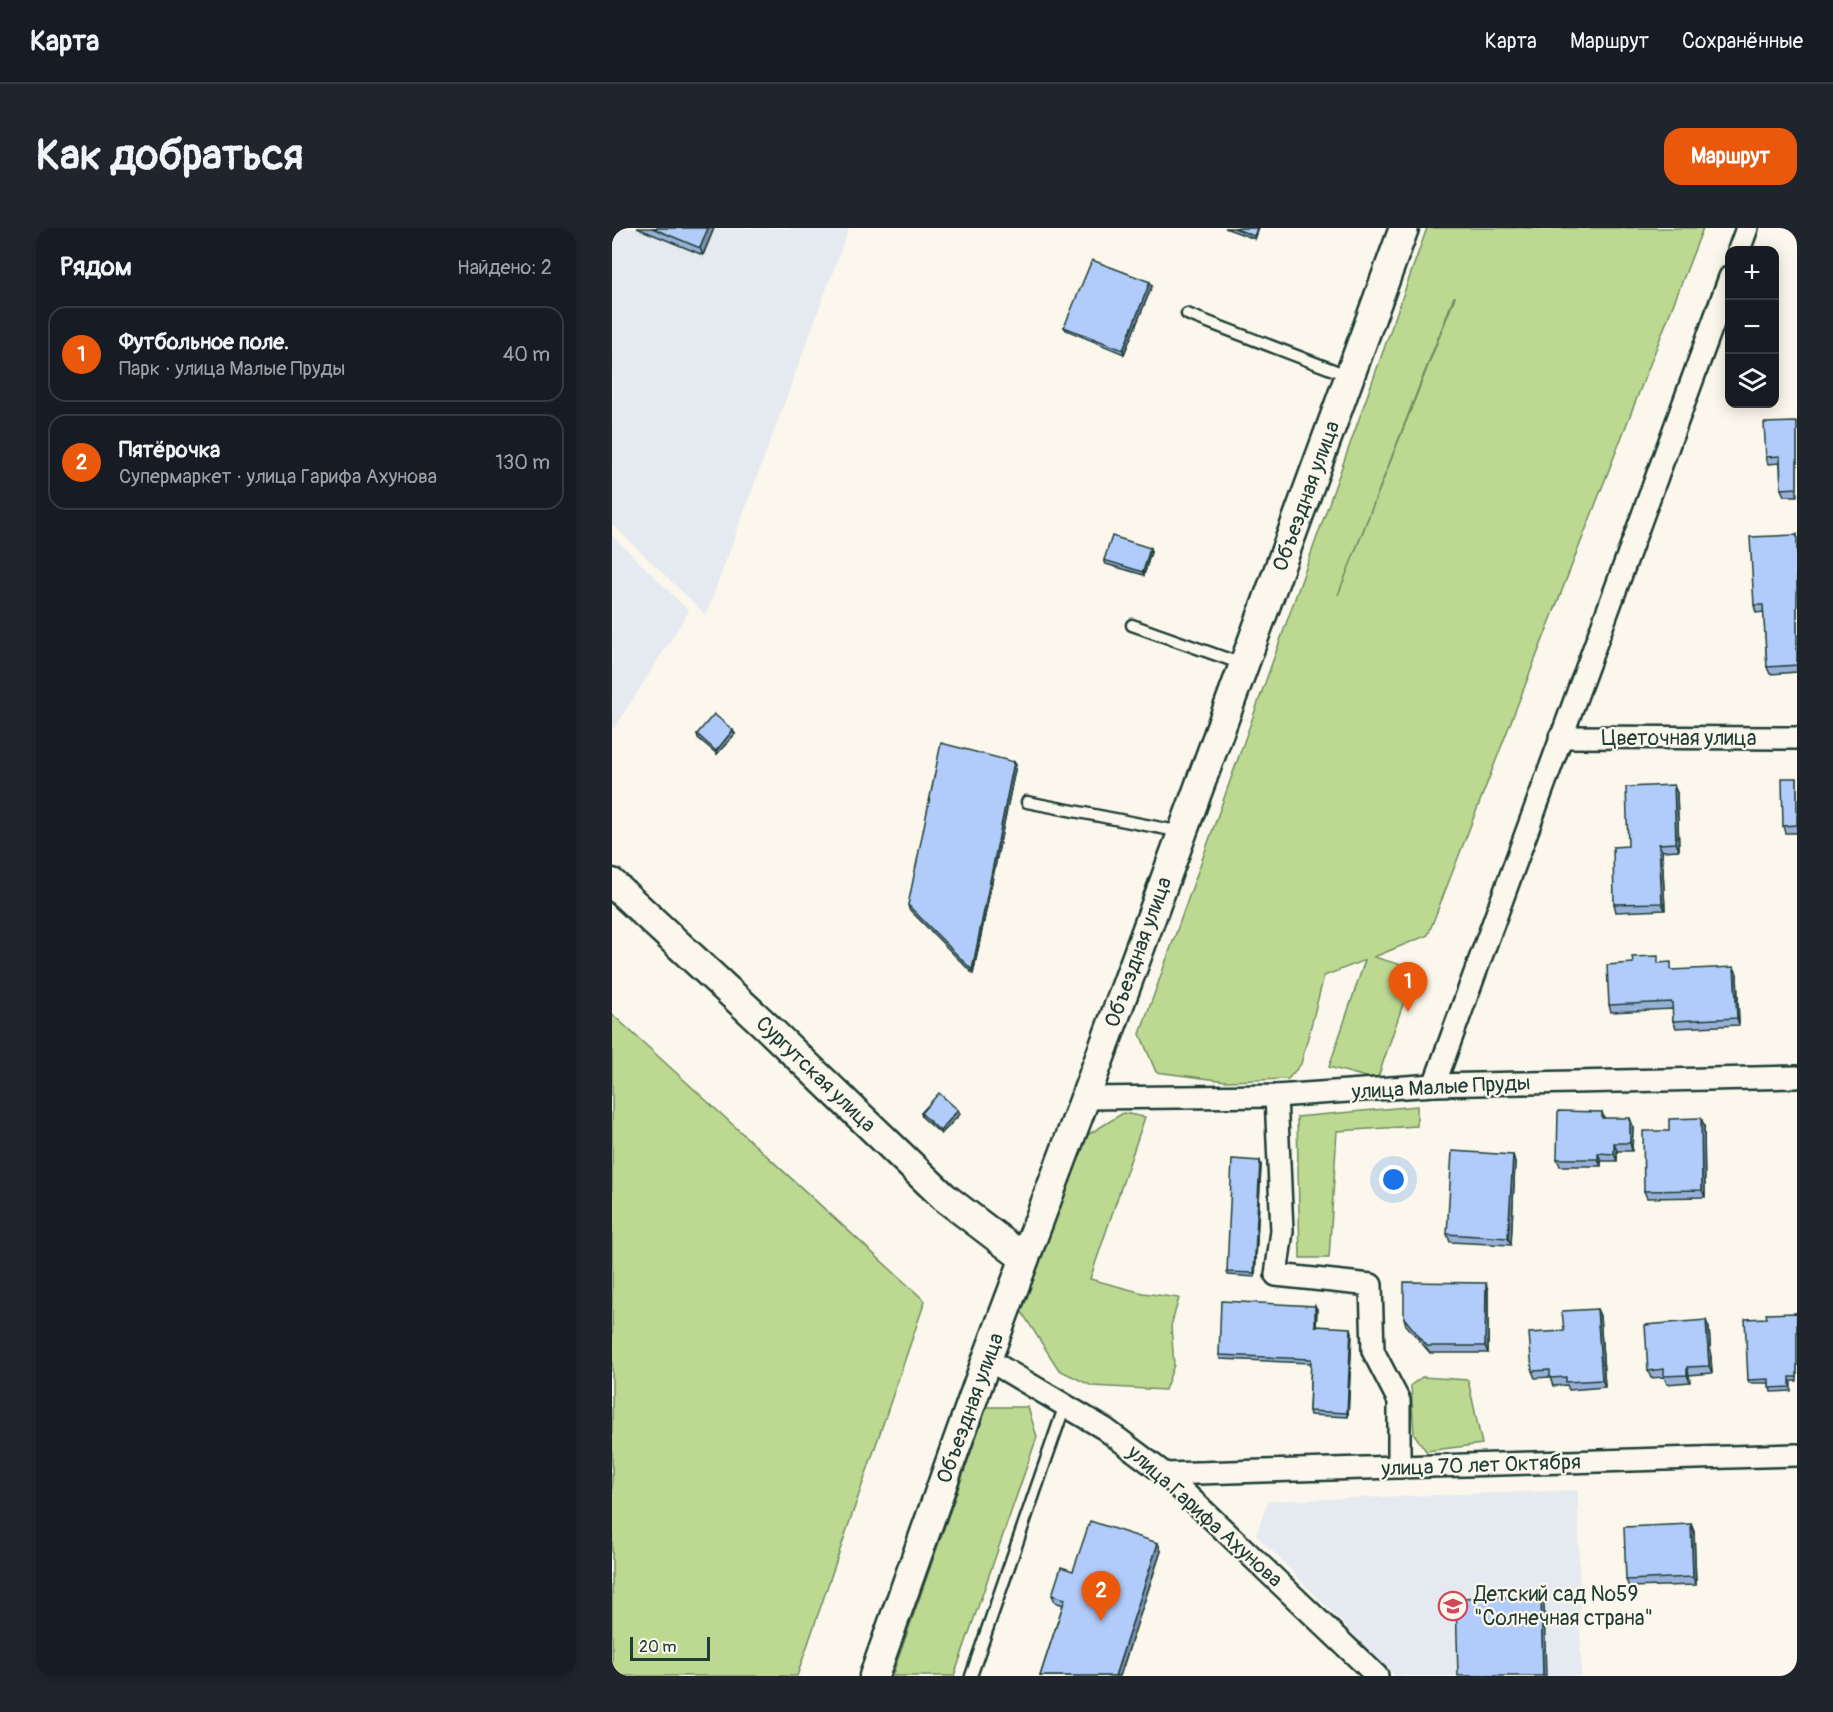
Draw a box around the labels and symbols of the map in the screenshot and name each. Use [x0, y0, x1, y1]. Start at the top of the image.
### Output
street label: Объездная улица [1267, 417, 1346, 575]
street label: Цветочная улица [1602, 725, 1756, 752]
street label: Объездная улица [1099, 873, 1178, 1031]
pin: 1 [1388, 962, 1428, 1012]
street label: Сургутская улица [750, 1010, 881, 1138]
street label: улица Малые Пруды [1350, 1069, 1531, 1106]
your location [1379, 1165, 1408, 1194]
street label: Объездная улица [931, 1329, 1010, 1487]
street label: улица Гарифа Ахунова [1121, 1439, 1288, 1593]
street label: улица 70 лет Октября [1380, 1449, 1581, 1483]
pin: 2 [1082, 1572, 1120, 1621]
place label: Детский сад №59 "Солнечная страна" [1473, 1581, 1653, 1632]
school or university icon: Детский сад №59 "Солнечная страна" [1437, 1590, 1469, 1622]
scale bar [630, 1634, 710, 1662]

